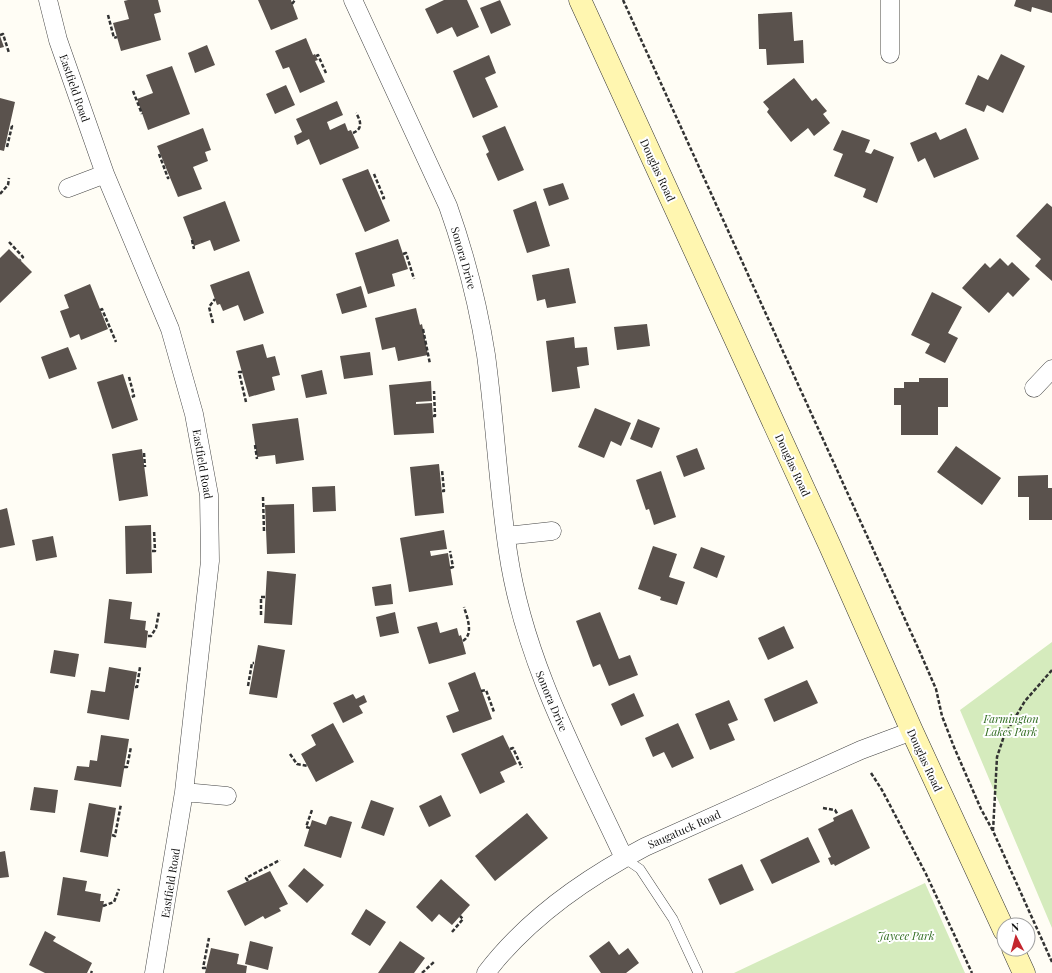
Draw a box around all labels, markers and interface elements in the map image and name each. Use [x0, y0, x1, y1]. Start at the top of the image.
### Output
street label: Eastfield Road [56, 52, 94, 124]
street label: Douglas Road [637, 136, 679, 204]
street label: Sonora Drive [448, 225, 480, 291]
street label: Eastfield Road [189, 428, 217, 501]
street label: Douglas Road [772, 431, 814, 499]
street label: Sonora Drive [533, 668, 572, 734]
park label: Farmington Lakes Park [982, 711, 1039, 739]
street label: Douglas Road [904, 726, 946, 794]
street label: Saugatuck Road [645, 806, 723, 852]
street label: Eastfield Road [157, 846, 183, 919]
north arrow [996, 917, 1036, 957]
text: N [1010, 919, 1020, 934]
park label: Jaycee Park [878, 928, 935, 943]

